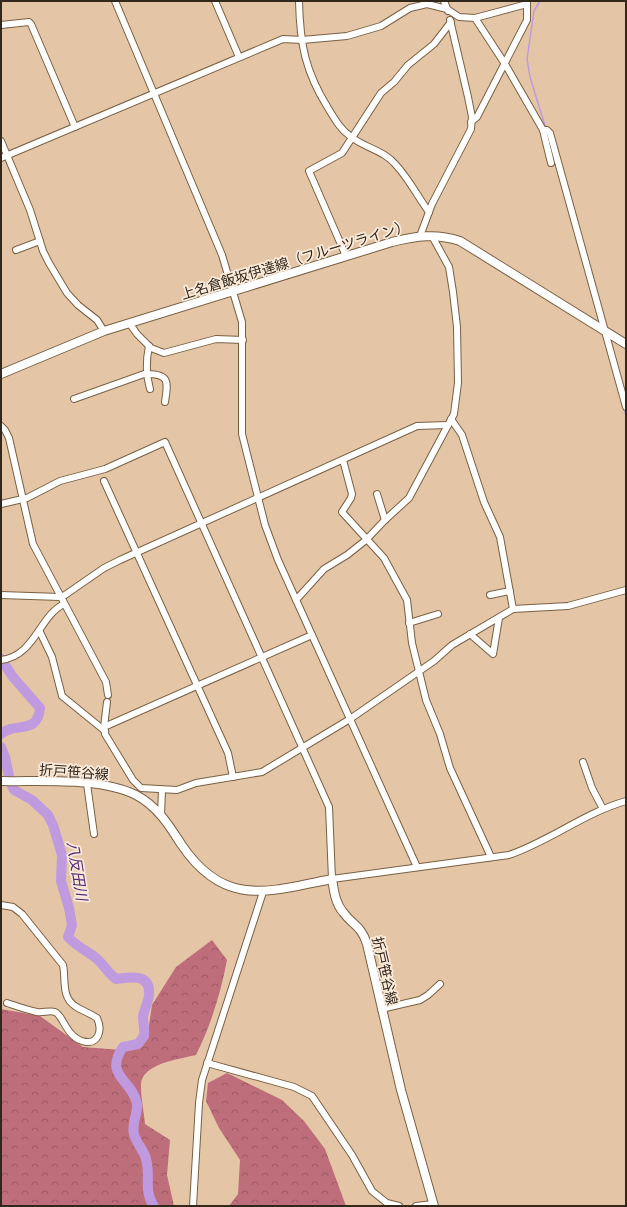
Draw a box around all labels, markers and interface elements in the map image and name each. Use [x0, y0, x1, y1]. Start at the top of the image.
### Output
street label: 上名倉飯坂伊達線（フルーツライン） [179, 217, 411, 303]
street label: 折戸笹谷線 [38, 761, 110, 783]
water label: 八反田川 [63, 840, 92, 904]
street label: 折戸笹谷線 [368, 935, 402, 1007]

